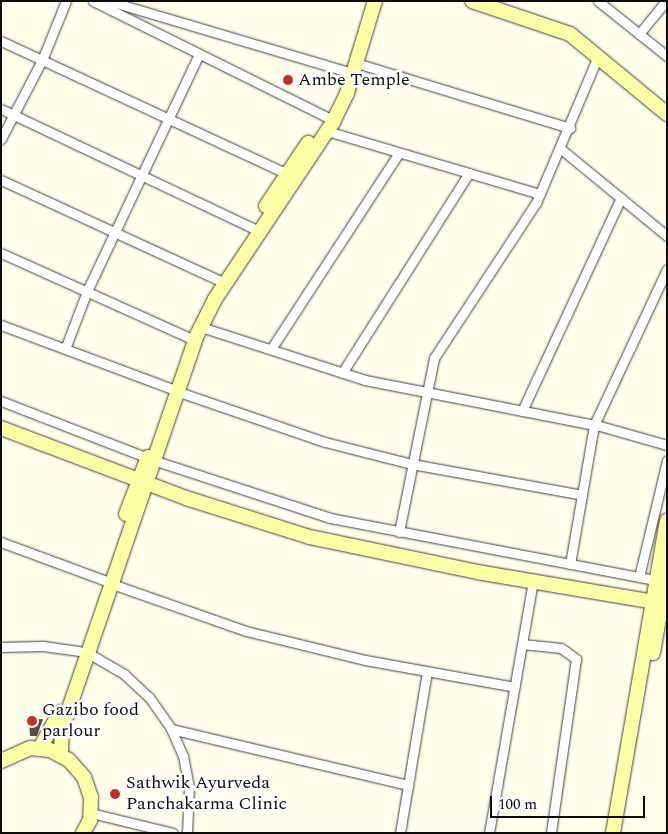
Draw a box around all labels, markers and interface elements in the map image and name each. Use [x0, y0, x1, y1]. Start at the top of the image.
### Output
place label: Ambe Temple [298, 69, 410, 91]
marker: Ambe Temple [282, 74, 294, 86]
place label: Gazibo food parlour [42, 700, 139, 742]
marker: Gazibo food parlour [26, 715, 38, 727]
place label: Sathwik Ayurveda Panchakarma Clinic [126, 773, 287, 816]
scale bar [493, 786, 648, 818]
marker: Sathwik Ayurveda Panchakarma Clinic [108, 787, 122, 801]
text: 100 m [498, 793, 537, 816]

